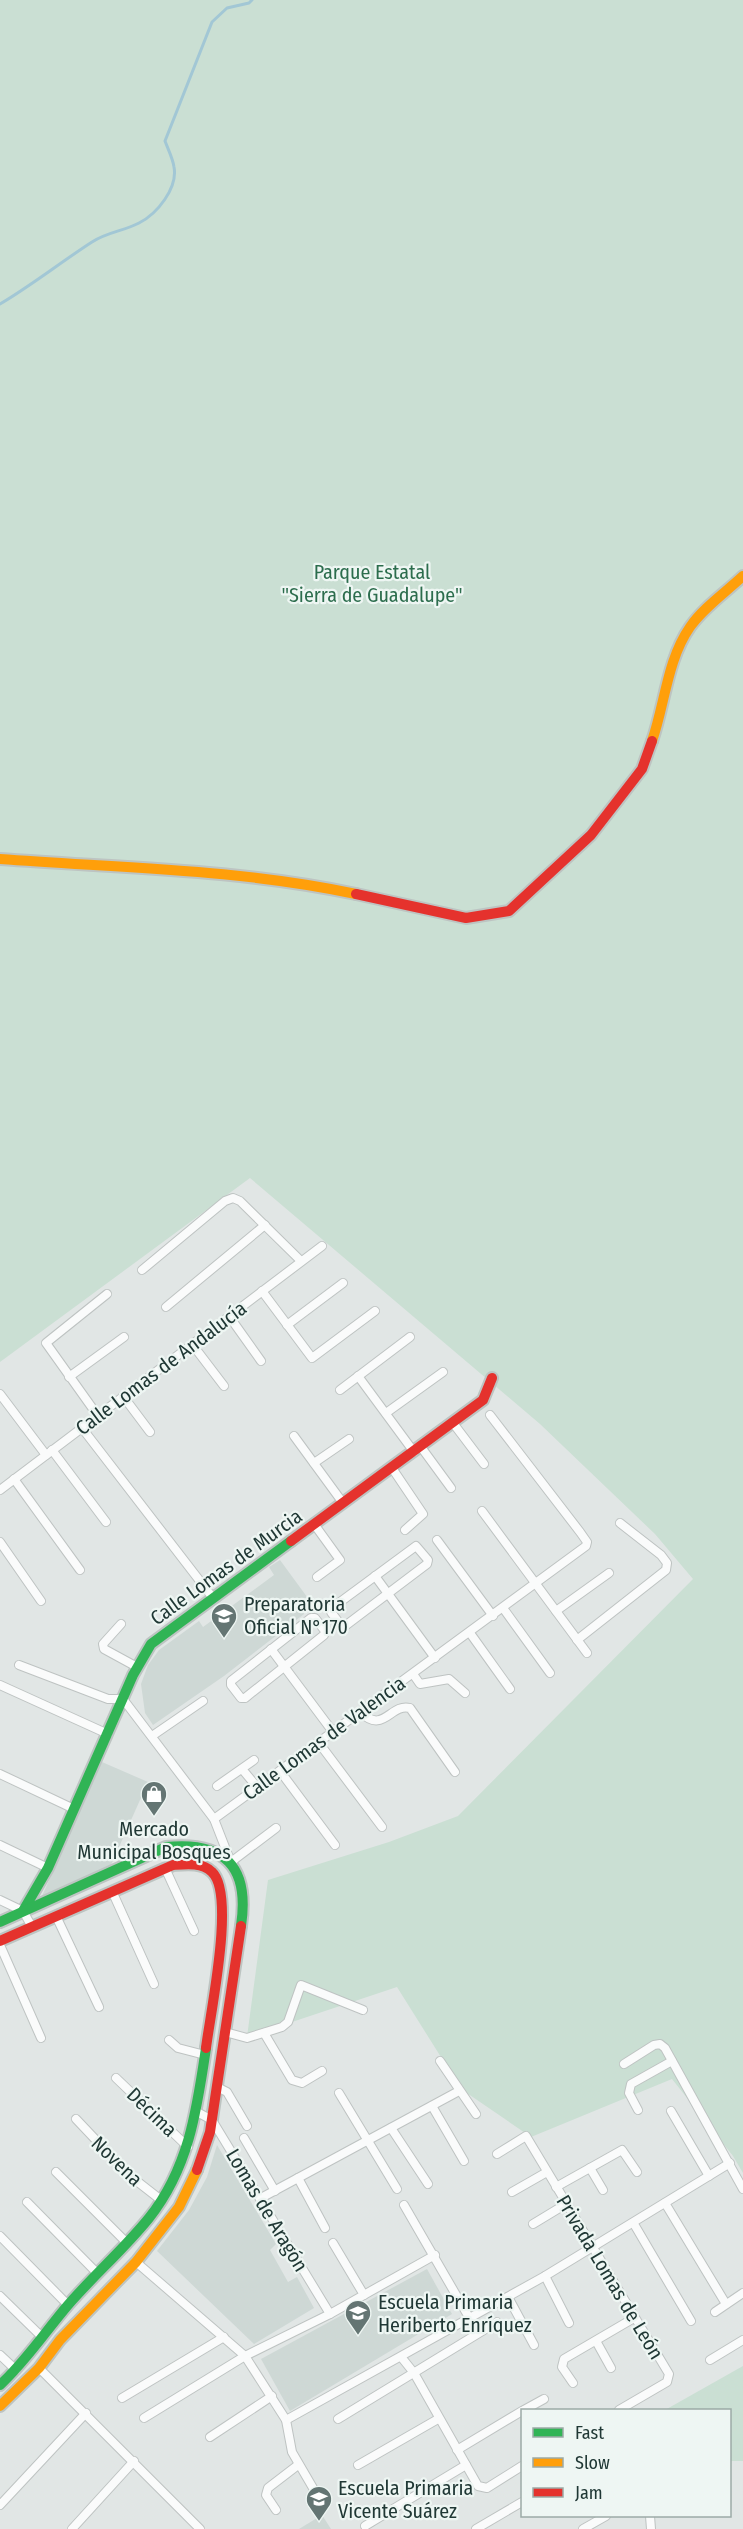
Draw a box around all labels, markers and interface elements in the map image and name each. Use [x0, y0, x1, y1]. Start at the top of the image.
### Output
park label: Parque Estatal "Sierra de Guadalupe" [281, 560, 463, 607]
street label: Calle Lomas de Andalucía [71, 1296, 251, 1440]
street label: Calle Lomas de Murcia [145, 1504, 307, 1630]
place label: Preparatoria Oficial N°170 [244, 1592, 348, 1639]
school or university icon: Preparatoria Oficial N°170 [209, 1601, 239, 1639]
street label: Calle Lomas de Valencia [238, 1671, 410, 1805]
shop icon: Mercado Municipal Bosques [139, 1779, 169, 1817]
place label: Mercado Municipal Bosques [77, 1817, 231, 1864]
street label: Décima [122, 2082, 182, 2142]
street label: Novena [86, 2131, 148, 2191]
street label: Lomas de Aragón [221, 2144, 313, 2276]
street label: Privada Lomas de León [551, 2190, 669, 2364]
place label: Escuela Primaria Heriberto Enríquez [378, 2290, 532, 2337]
school or university icon: Escuela Primaria Heriberto Enríquez [343, 2298, 373, 2336]
legend [521, 2409, 731, 2517]
text: Fast [575, 2422, 604, 2444]
text: Slow [575, 2452, 610, 2474]
place label: Escuela Primaria Vicente Suárez [338, 2476, 473, 2523]
text: Jam [575, 2482, 603, 2504]
school or university icon: Escuela Primaria Vicente Suárez [304, 2484, 334, 2522]

